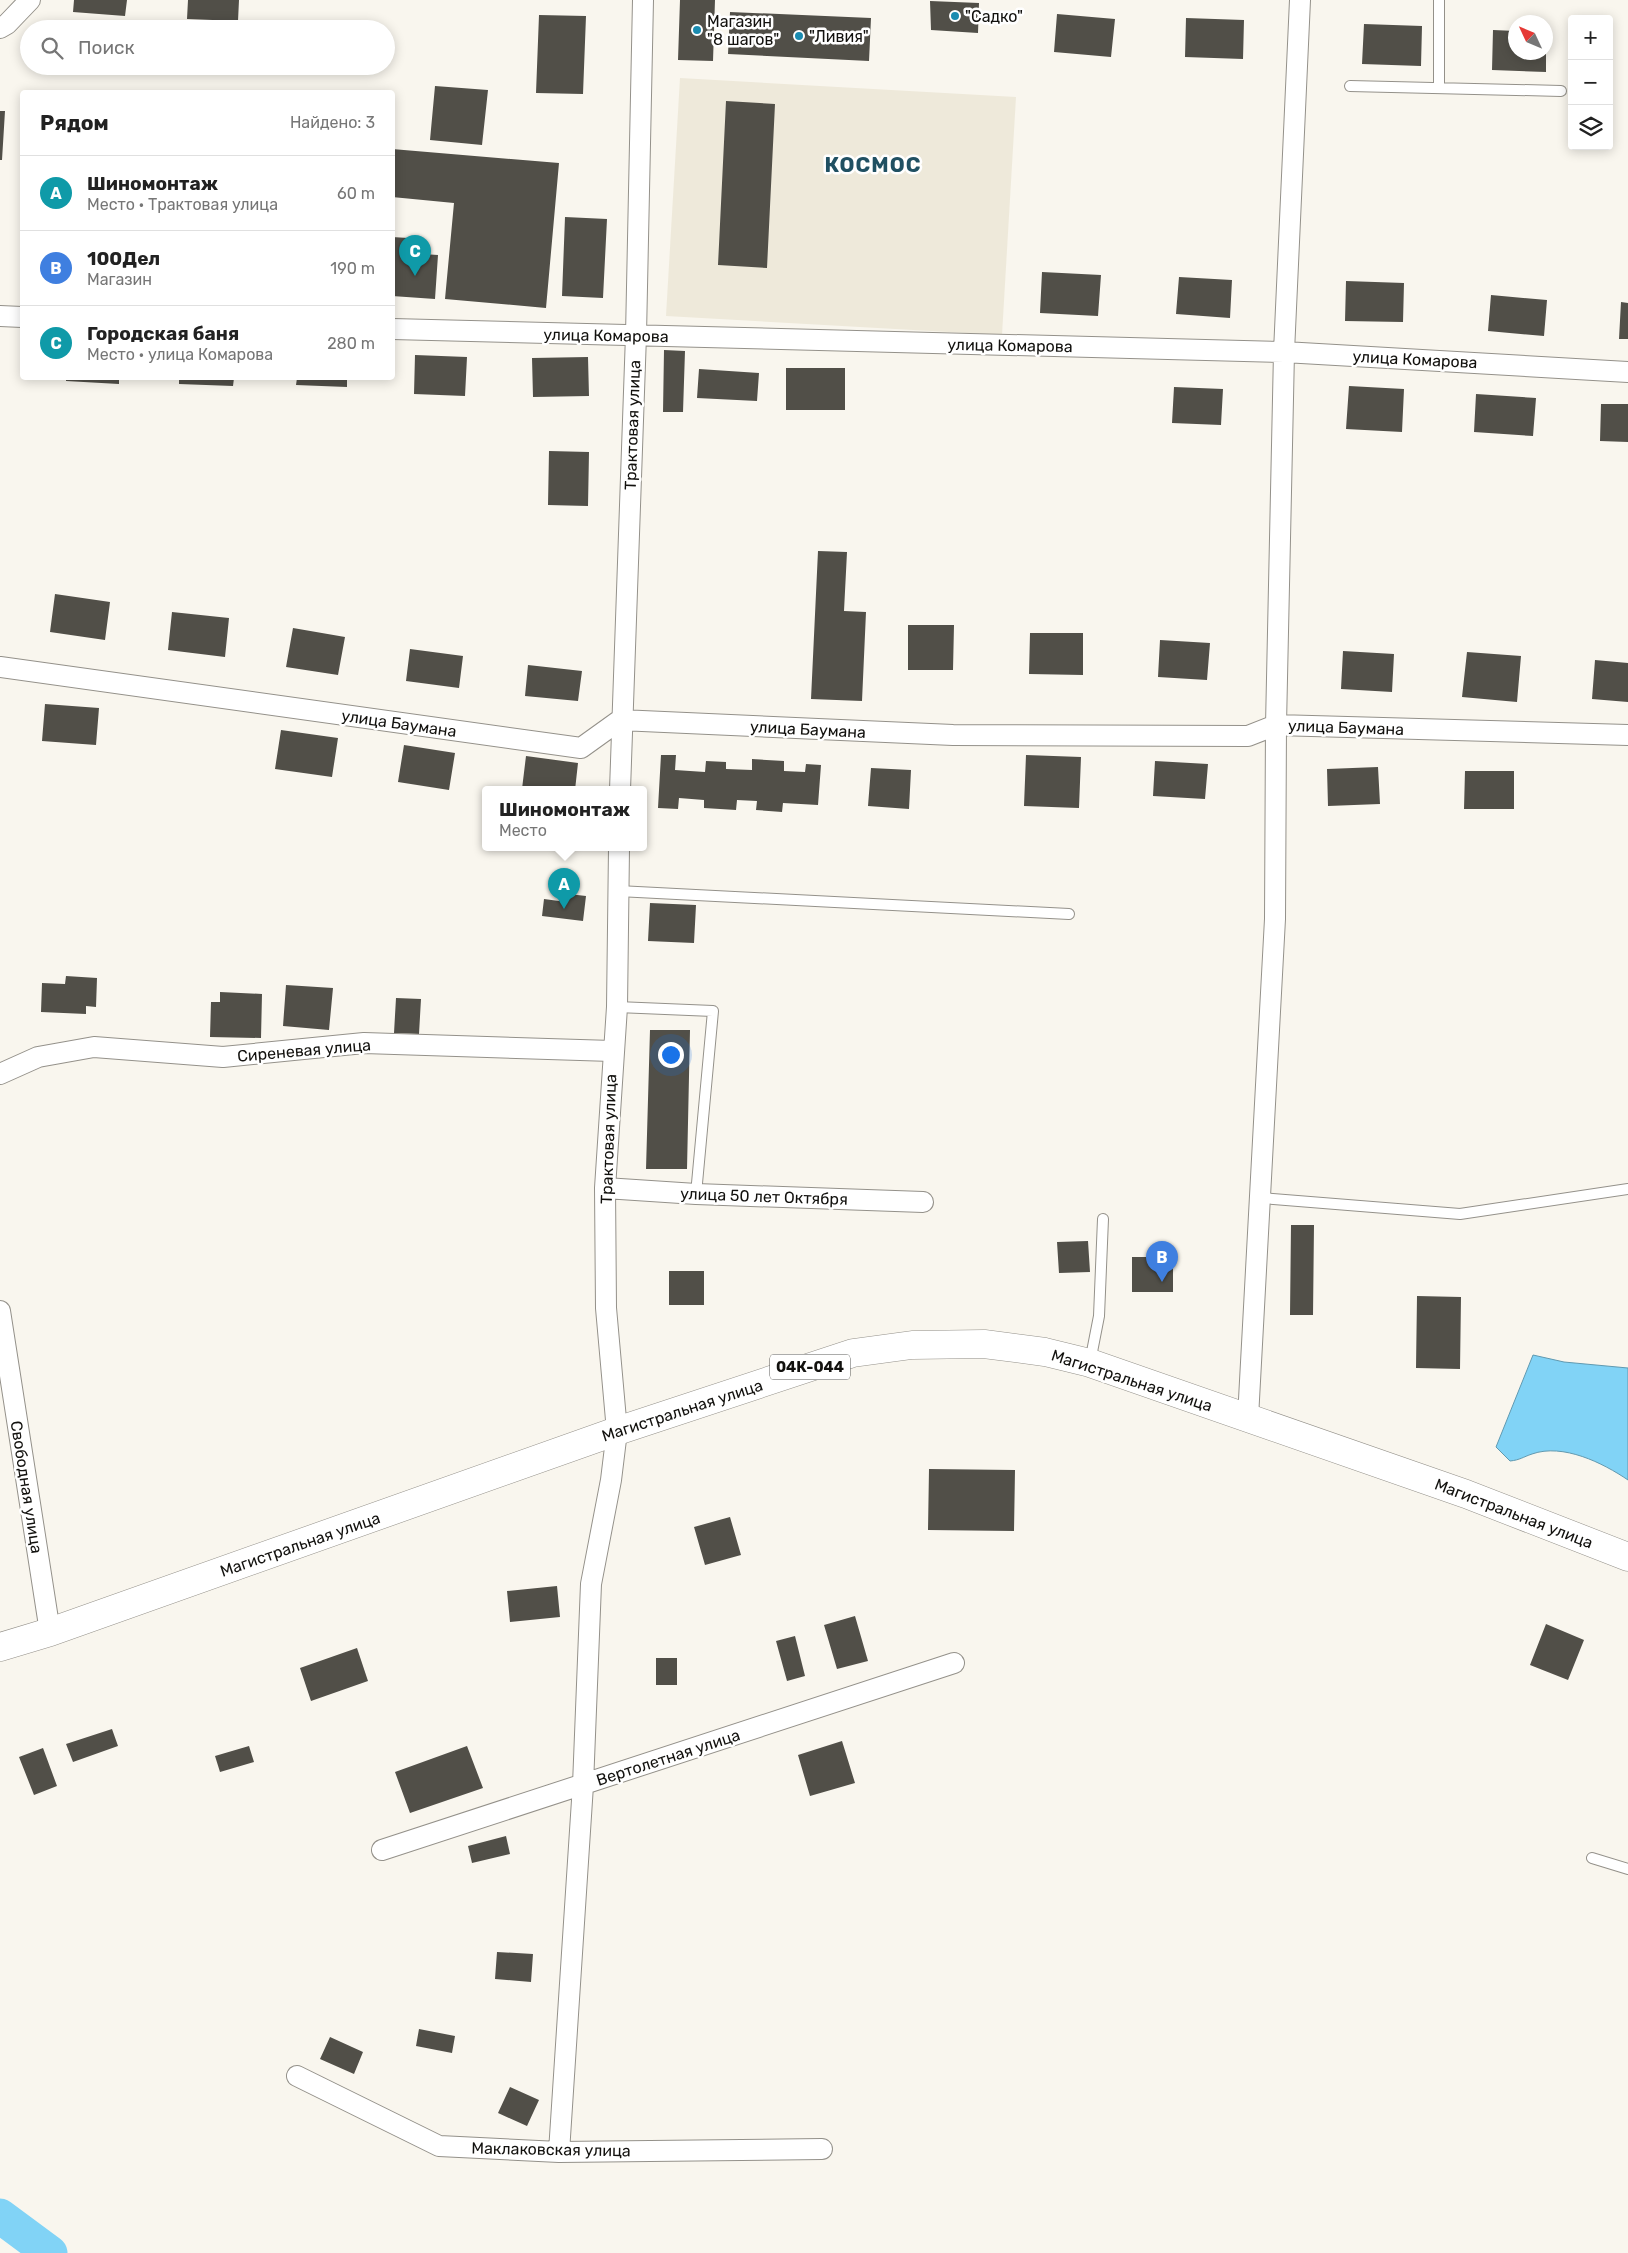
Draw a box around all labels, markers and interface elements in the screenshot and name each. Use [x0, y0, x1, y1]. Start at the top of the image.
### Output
place label: "Садко" [965, 7, 1023, 26]
marker: "Садко" [949, 10, 961, 22]
place label: Магазин "8 шагов" [707, 12, 779, 49]
north arrow [1508, 15, 1553, 60]
map controls [1568, 15, 1613, 150]
button: + [1568, 15, 1613, 60]
search box [20, 20, 395, 75]
marker: Магазин "8 шагов" [691, 24, 703, 36]
place label: "Ливия" [809, 27, 869, 46]
marker: "Ливия" [793, 30, 805, 42]
icon: search [38, 34, 66, 62]
text: Поиск [78, 36, 135, 59]
button: − [1568, 60, 1613, 105]
button: layers [1568, 105, 1613, 150]
text: Рядом [40, 110, 109, 135]
text: Найдено: 3 [290, 113, 375, 132]
district label: КОСМОС [825, 152, 921, 177]
text: Шиномонтаж [87, 172, 218, 195]
text: A [50, 184, 62, 203]
text: 60 m [337, 184, 375, 203]
text: Место · Трактовая улица [87, 195, 278, 214]
pin: C [399, 235, 431, 276]
text: 100Дел [87, 247, 160, 270]
text: B [50, 259, 62, 278]
text: 190 m [330, 259, 375, 278]
text: Магазин [87, 270, 152, 289]
text: Городская баня [87, 322, 239, 345]
street label: улица Комарова [543, 325, 669, 346]
text: C [50, 334, 62, 353]
text: 280 m [327, 334, 375, 353]
street label: улица Комарова [947, 335, 1073, 356]
text: Место · улица Комарова [87, 345, 273, 364]
street label: улица Комарова [1352, 347, 1478, 372]
street label: Трактовая улица [621, 360, 644, 490]
street label: улица Баумана [340, 706, 458, 741]
street label: улица Баумана [1288, 716, 1404, 739]
street label: улица Баумана [750, 717, 866, 742]
popup [482, 786, 647, 851]
text: Шиномонтаж [499, 798, 630, 821]
text: Место [499, 821, 547, 840]
pin: A [548, 868, 580, 909]
street label: Сиреневая улица [236, 1035, 372, 1066]
your location [658, 1042, 684, 1068]
street label: Трактовая улица [597, 1074, 620, 1204]
street label: улица 50 лет Октября [680, 1184, 848, 1209]
pin: B [1146, 1241, 1178, 1282]
street label: Магистральная улица [1049, 1345, 1215, 1415]
road number: 04К-044 [770, 1354, 850, 1380]
street label: Магистральная улица [599, 1375, 765, 1445]
street label: Свободная улица [7, 1419, 46, 1555]
street label: Магистральная улица [1432, 1474, 1596, 1552]
street label: Магистральная улица [218, 1508, 383, 1581]
street label: Вертолетная улица [594, 1725, 742, 1790]
street label: Маклаковская улица [471, 2139, 631, 2160]

